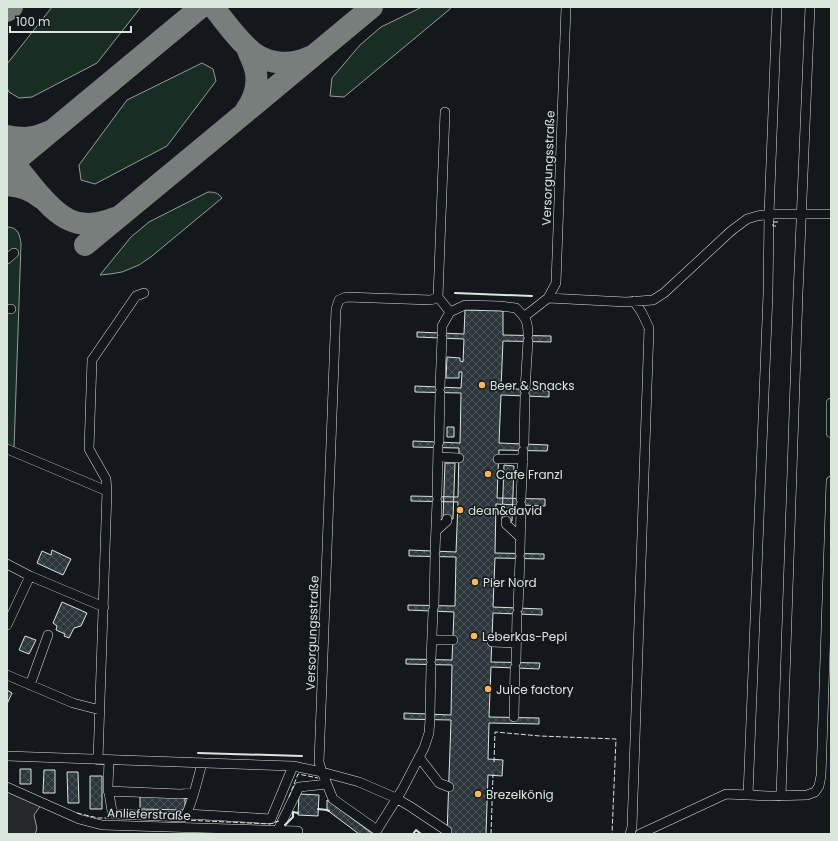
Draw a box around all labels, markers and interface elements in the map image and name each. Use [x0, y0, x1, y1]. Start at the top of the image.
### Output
scale bar [10, 8, 131, 34]
text: 100 m [16, 13, 50, 30]
street label: Versorgungsstraße [537, 110, 559, 226]
place label: Beer & Snacks [490, 377, 575, 394]
marker: Beer & Snacks [477, 380, 487, 390]
place label: Cafe Franzl [496, 466, 563, 483]
marker: Cafe Franzl [483, 469, 493, 479]
place label: dean&david [468, 502, 542, 519]
marker: dean&david [455, 505, 465, 515]
place label: Pier Nord [483, 574, 537, 591]
street label: Versorgungsstraße [301, 575, 323, 691]
marker: Pier Nord [470, 577, 480, 587]
place label: Leberkas-Pepi [482, 628, 567, 645]
marker: Leberkas-Pepi [469, 631, 479, 641]
place label: Juice factory [496, 681, 574, 698]
marker: Juice factory [483, 684, 493, 694]
place label: Brezelkönig [486, 786, 554, 803]
marker: Brezelkönig [473, 789, 483, 799]
street label: Anlieferstraße [107, 804, 191, 824]

